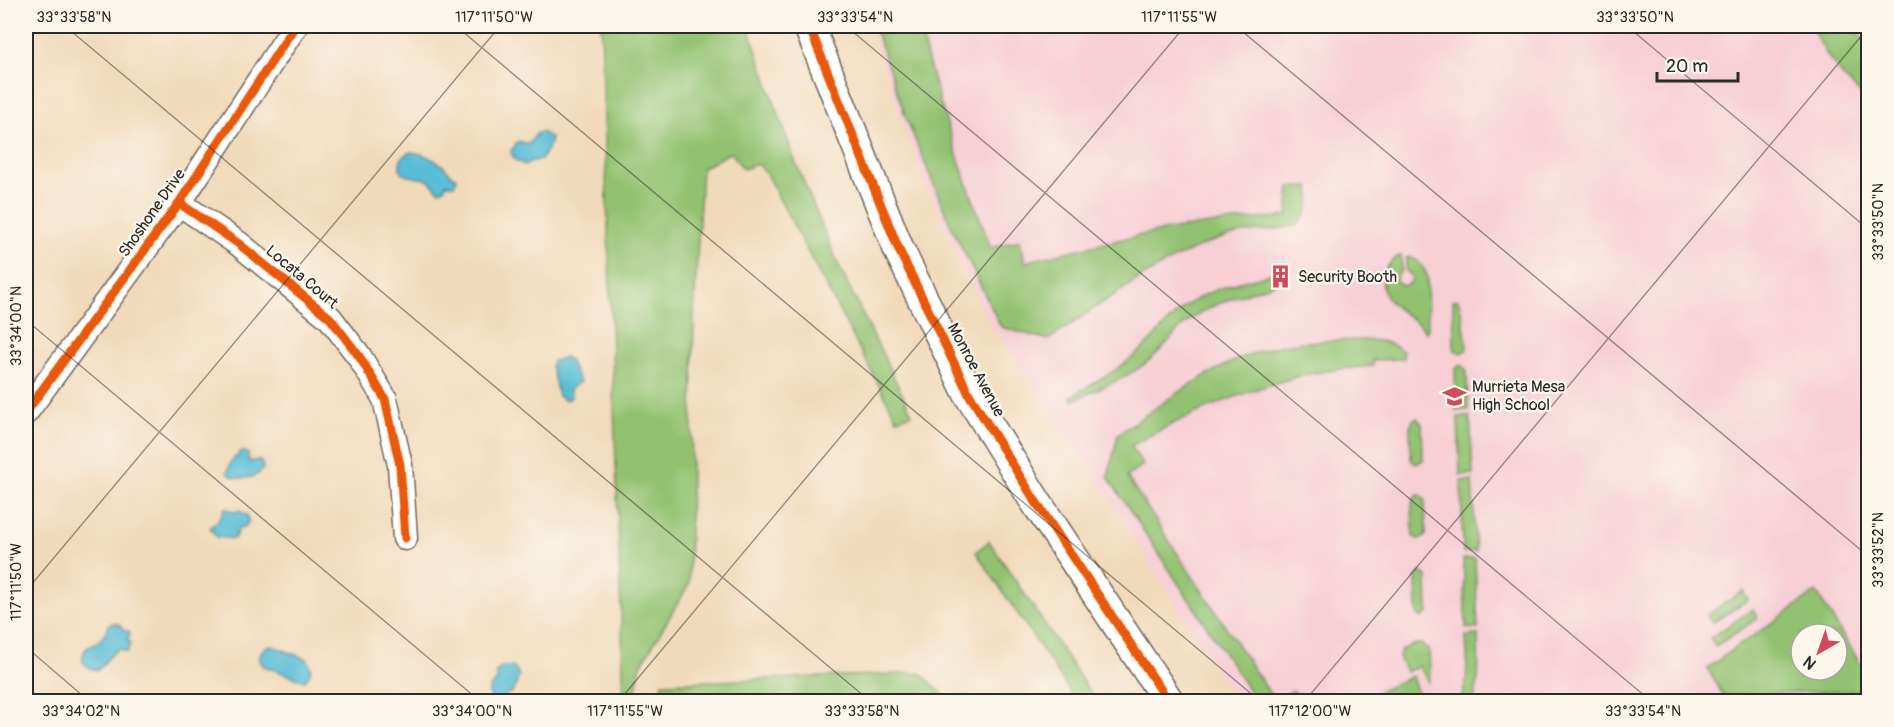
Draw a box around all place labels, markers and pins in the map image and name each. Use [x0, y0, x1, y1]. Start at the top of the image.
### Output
building icon: Security Booth [1267, 264, 1293, 290]
place label: Security Booth [1298, 267, 1397, 287]
place label: Murrieta Mesa High School [1472, 377, 1565, 415]
school or university icon: Murrieta Mesa High School [1441, 383, 1467, 409]

